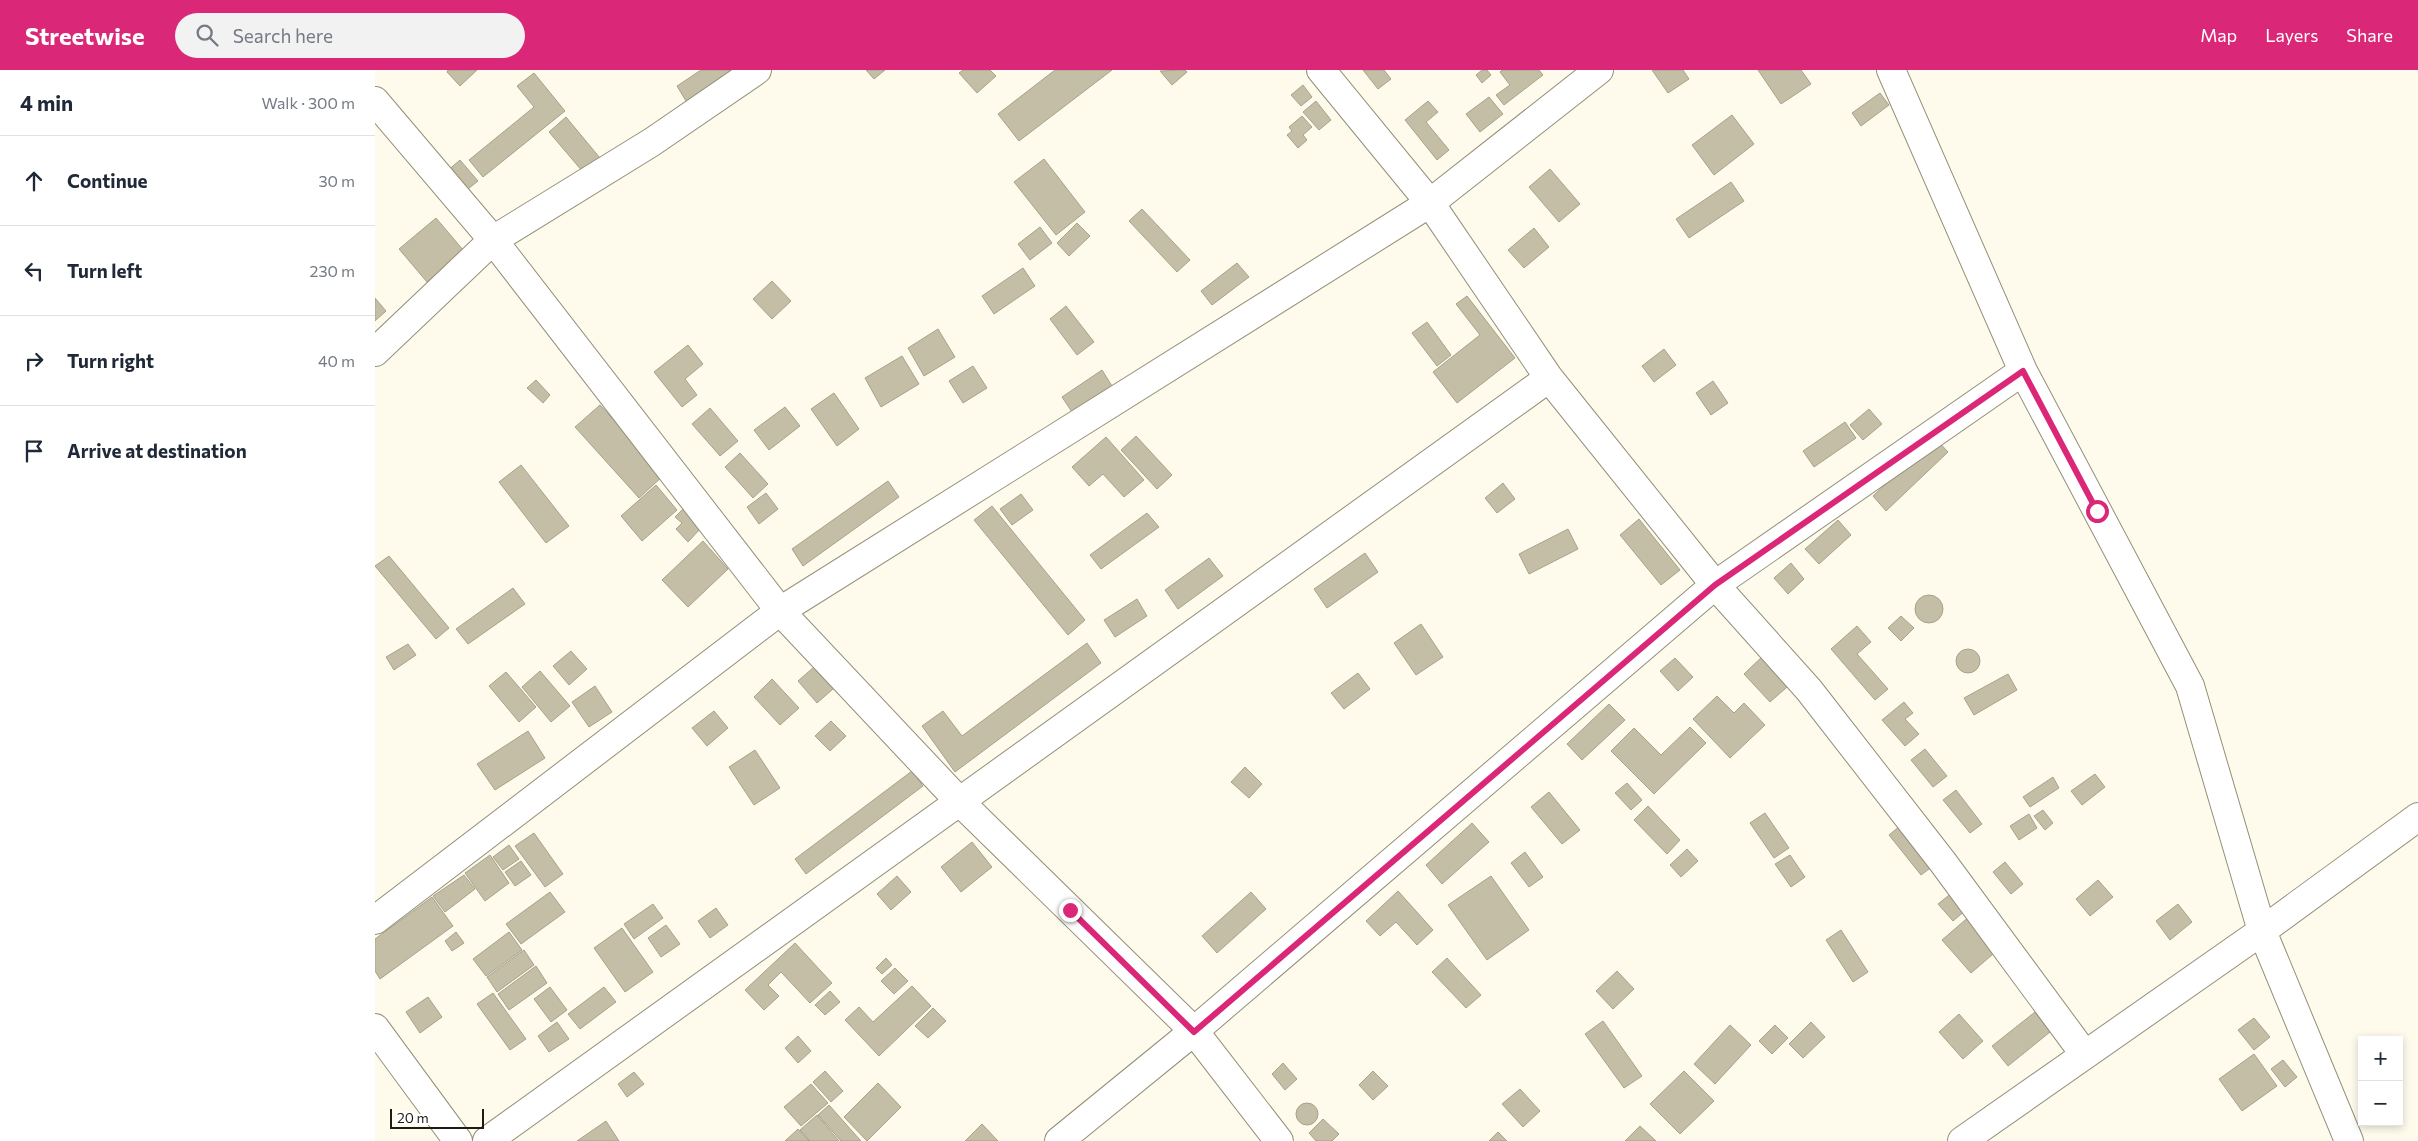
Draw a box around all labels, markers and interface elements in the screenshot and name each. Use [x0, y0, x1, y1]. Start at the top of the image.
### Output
search box [175, 13, 525, 58]
text: Streetwise [25, 21, 145, 50]
icon: search [193, 21, 221, 49]
text: Search here [233, 24, 333, 47]
text: Map [2200, 24, 2237, 46]
text: Layers [2265, 24, 2318, 46]
text: Share [2346, 24, 2393, 46]
text: 4 min [20, 90, 73, 115]
text: Walk · 300 m [261, 93, 355, 112]
icon: ahead [20, 167, 48, 195]
text: Continue [67, 169, 147, 192]
text: 30 m [318, 171, 355, 190]
icon: left [20, 257, 48, 285]
text: Turn left [67, 259, 142, 282]
text: 230 m [310, 261, 355, 280]
icon: right [20, 347, 48, 375]
text: Turn right [67, 349, 154, 372]
text: 40 m [318, 351, 355, 370]
icon: arrive [20, 437, 48, 465]
text: Arrive at destination [67, 439, 247, 462]
route start [2086, 500, 2109, 523]
route end [1059, 899, 1082, 922]
map controls [2358, 1036, 2403, 1126]
button: + [2358, 1036, 2403, 1081]
button: − [2358, 1081, 2403, 1126]
scale bar [390, 1106, 484, 1129]
text: 20 m [397, 1109, 429, 1126]

